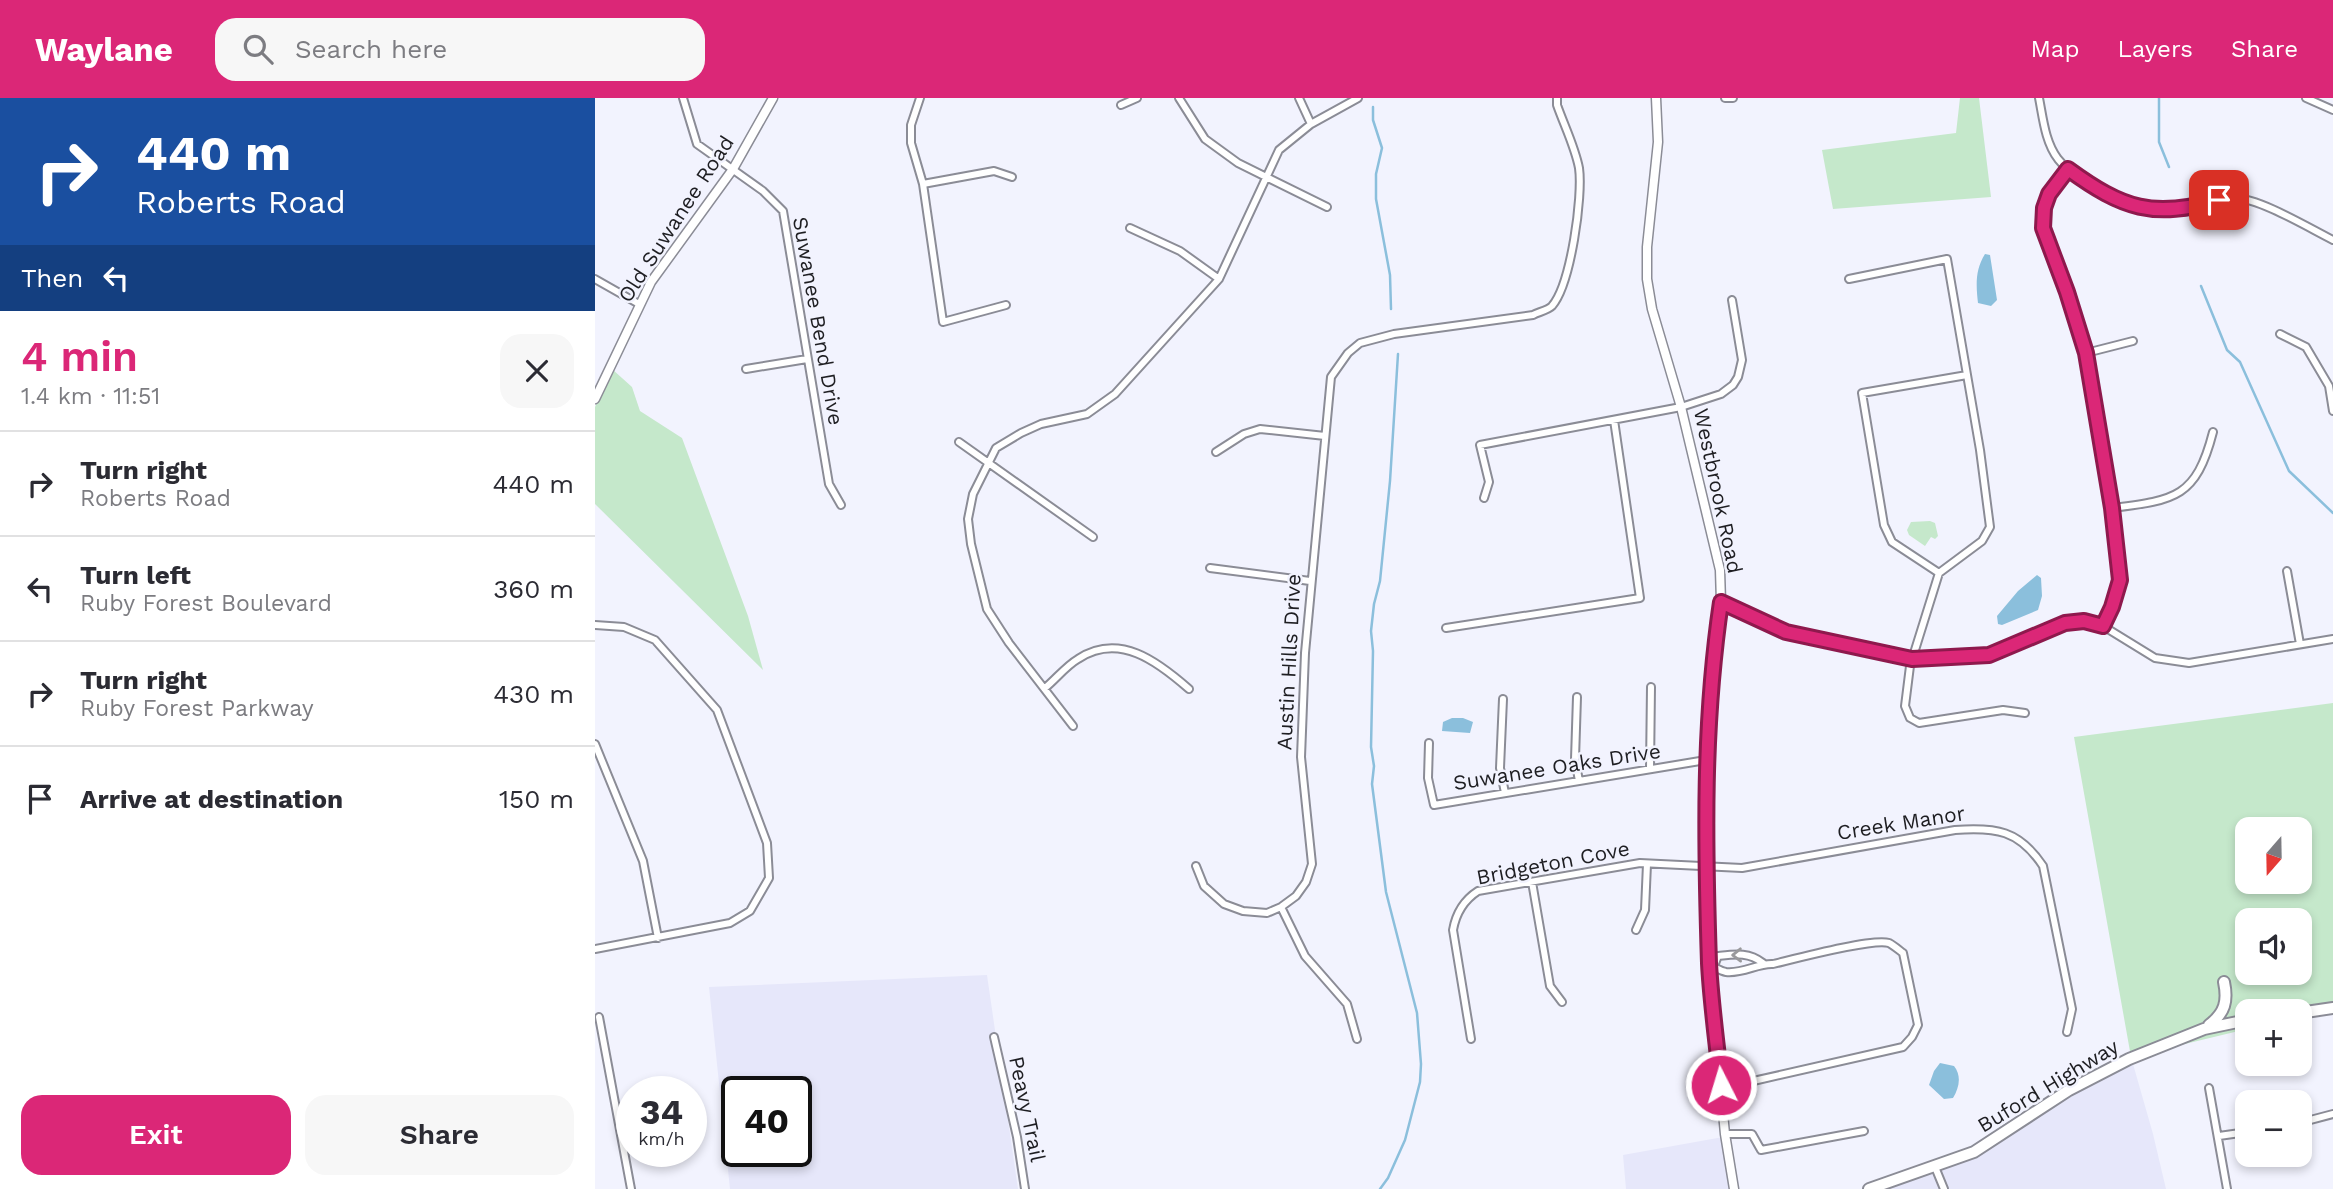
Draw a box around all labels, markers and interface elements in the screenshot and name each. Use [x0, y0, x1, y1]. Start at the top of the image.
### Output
search box [215, 18, 705, 81]
text: Waylane [35, 30, 173, 69]
icon: search [239, 30, 277, 68]
text: Search here [295, 34, 447, 64]
text: Map [2031, 35, 2079, 63]
text: Layers [2117, 35, 2193, 63]
text: Share [2231, 35, 2298, 63]
text: 440 m [136, 124, 291, 182]
icon: right [21, 126, 112, 217]
street label: Old Suwanee Road [612, 131, 739, 307]
pin [2189, 170, 2249, 230]
icon: arrive [2200, 181, 2238, 219]
text: Roberts Road [136, 183, 346, 221]
street label: Suwanee Bend Drive [788, 215, 849, 427]
icon: left [97, 259, 135, 297]
text: Then [21, 263, 83, 293]
text: 4 min [21, 332, 138, 381]
button: close [500, 334, 574, 408]
text: 1.4 km · 11:51 [21, 383, 160, 410]
street label: Westbrook Road [1689, 406, 1748, 576]
text: Turn right [80, 455, 207, 485]
icon: right [21, 465, 59, 503]
text: 440 m [492, 469, 574, 499]
text: Roberts Road [80, 485, 231, 512]
text: Turn left [80, 560, 191, 590]
icon: left [21, 570, 59, 608]
street label: Austin Hills Drive [1271, 573, 1306, 751]
text: 360 m [493, 574, 574, 604]
text: Ruby Forest Boulevard [80, 590, 332, 617]
text: Turn right [80, 665, 207, 695]
icon: right [21, 675, 59, 713]
text: 430 m [493, 679, 574, 709]
text: Ruby Forest Parkway [80, 695, 314, 722]
street label: Suwanee Oaks Drive [1451, 738, 1662, 795]
icon: arrive [21, 780, 59, 818]
text: Arrive at destination [80, 784, 343, 814]
text: 150 m [499, 784, 574, 814]
street label: Creek Manor [1835, 800, 1967, 845]
north arrow [2235, 817, 2312, 894]
map controls [2235, 817, 2312, 1167]
street label: Bridgeton Cove [1474, 835, 1632, 890]
button: sound [2235, 908, 2312, 985]
one-way arrow [1731, 948, 1742, 963]
button: + [2235, 999, 2312, 1076]
street label: Buford Highway [1973, 1034, 2123, 1138]
position arrow [1684, 1048, 1758, 1122]
street label: Peavy Trail [1004, 1054, 1051, 1165]
speed limit sign: 40 [721, 1076, 812, 1167]
button: − [2235, 1090, 2312, 1167]
text: 34 [640, 1091, 683, 1133]
button: Exit [21, 1095, 291, 1175]
button: Share [305, 1095, 574, 1175]
text: km/h [638, 1128, 685, 1149]

